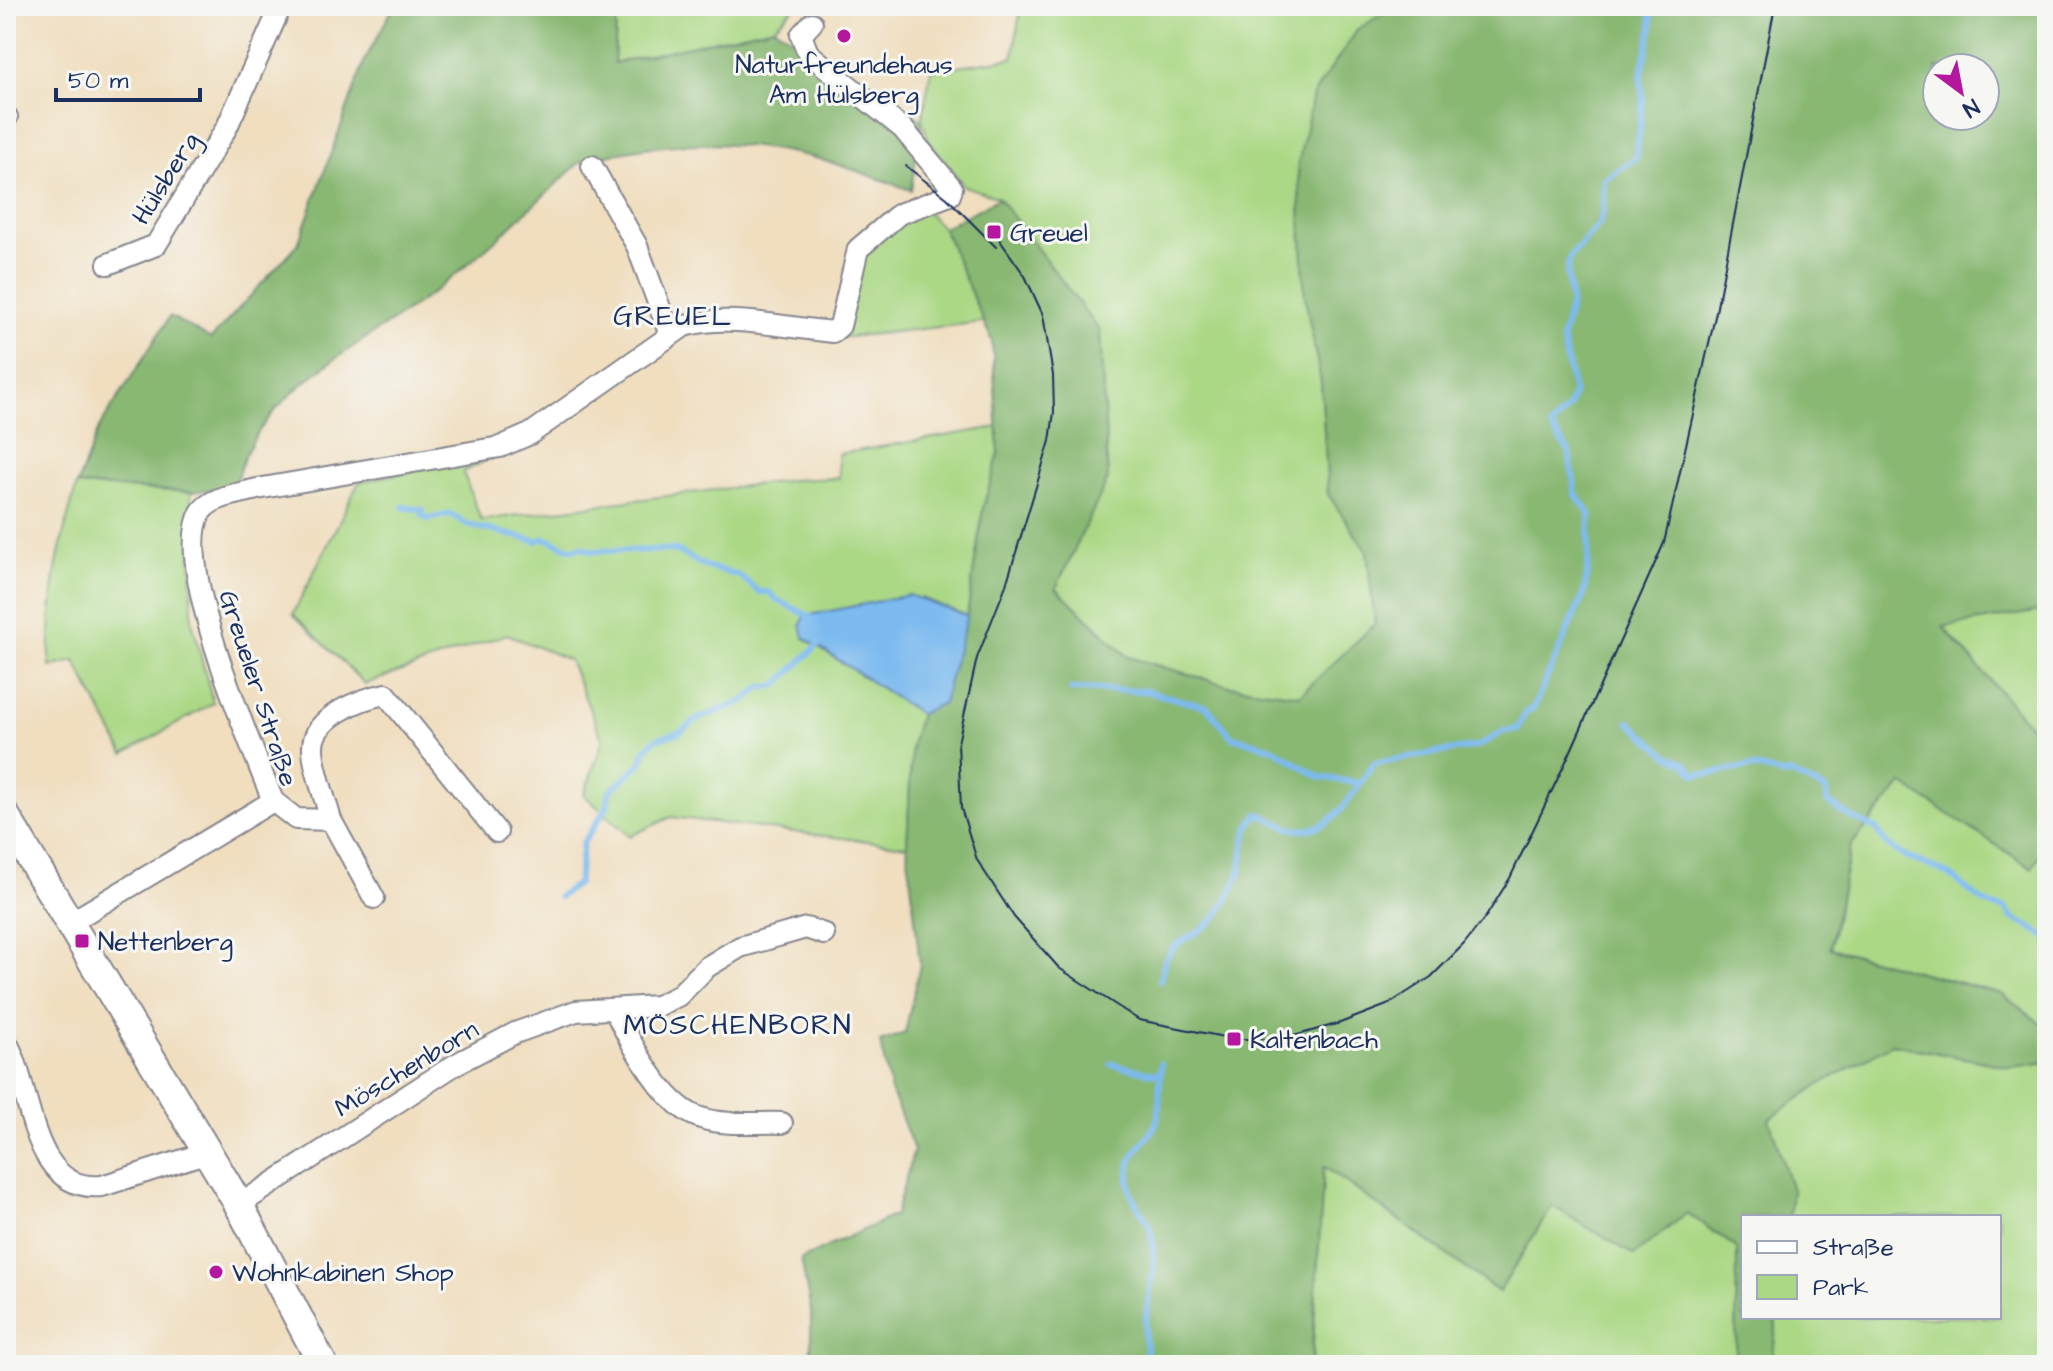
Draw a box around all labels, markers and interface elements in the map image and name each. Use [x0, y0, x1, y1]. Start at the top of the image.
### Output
marker: Naturfreundehaus Am Hülsberg [835, 27, 853, 45]
place label: Naturfreundehaus Am Hülsberg [735, 47, 953, 115]
scale bar [56, 52, 200, 102]
north arrow [1921, 52, 2001, 132]
text: 50 m [68, 64, 129, 98]
text: N [1957, 91, 1985, 125]
street label: Hülsberg [123, 126, 210, 233]
place label: Greuel [1010, 215, 1088, 251]
marker: Greuel [985, 223, 1003, 241]
district label: GREUEL [613, 297, 733, 336]
street label: Greueler Straße [209, 586, 307, 791]
place label: Nettenberg [98, 924, 233, 962]
marker: Nettenberg [73, 932, 91, 950]
district label: MÖSCHENBORN [624, 1006, 853, 1045]
street label: Möschenborn [328, 1012, 485, 1126]
place label: Kaltenbach [1250, 1022, 1378, 1058]
marker: Kaltenbach [1225, 1030, 1243, 1048]
legend [1741, 1215, 2001, 1319]
text: Straße [1813, 1231, 1894, 1265]
place label: Wohnkabinen Shop [232, 1255, 454, 1291]
marker: Wohnkabinen Shop [207, 1263, 225, 1281]
text: Park [1813, 1271, 1869, 1305]

